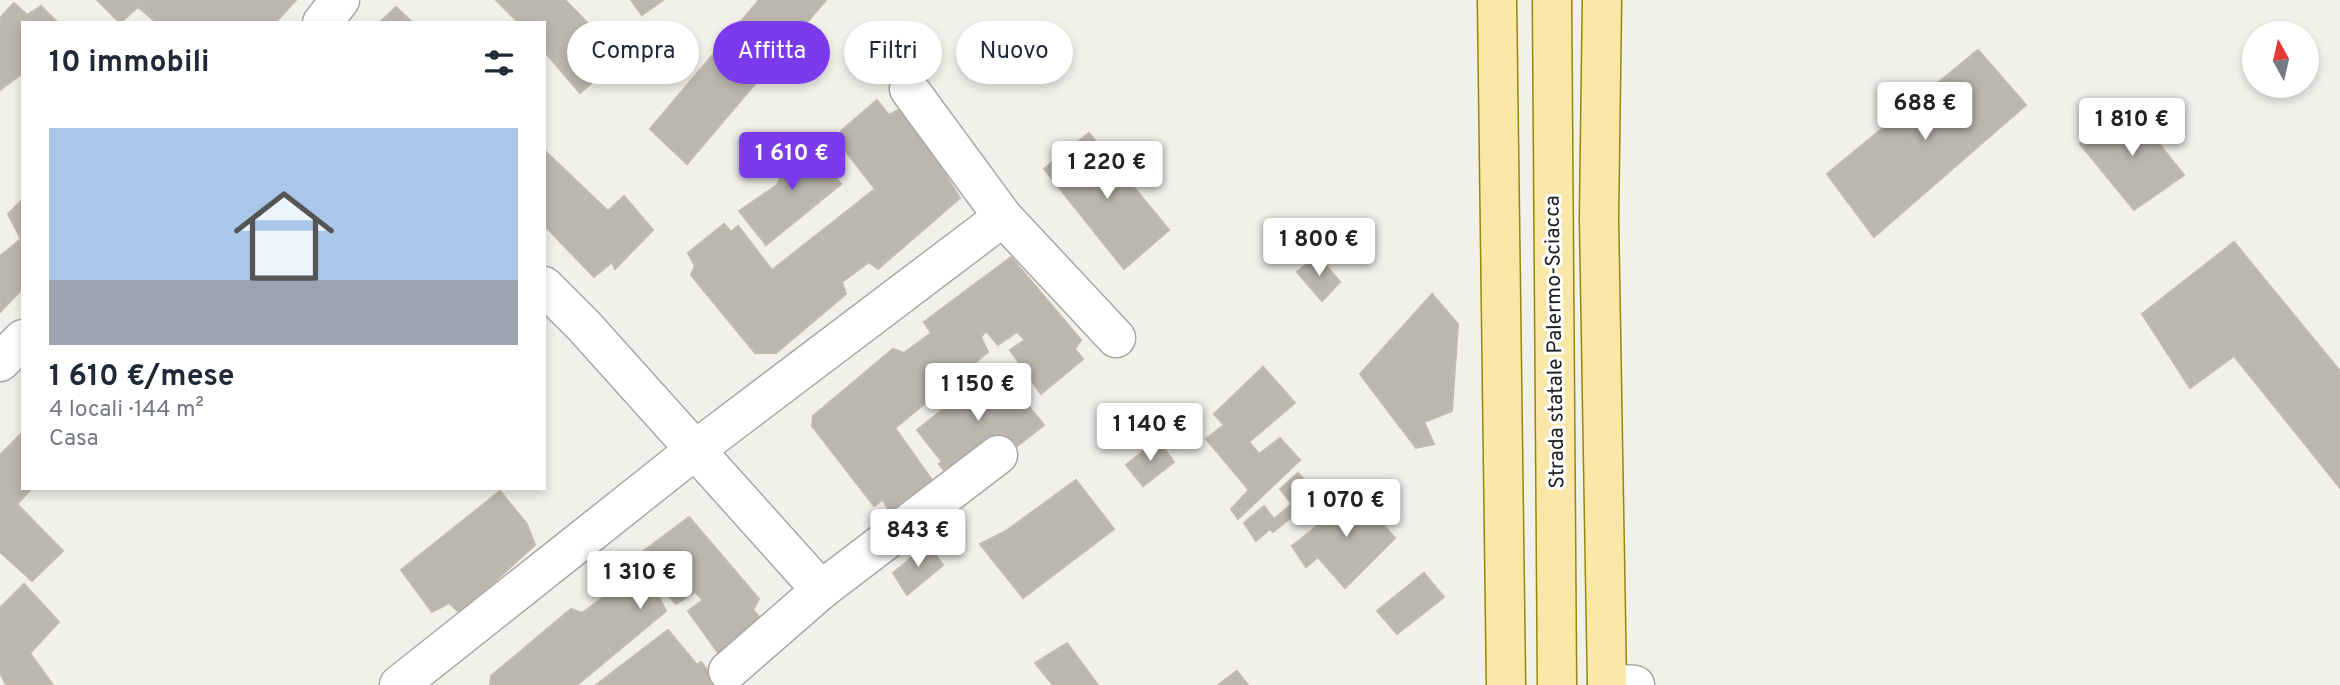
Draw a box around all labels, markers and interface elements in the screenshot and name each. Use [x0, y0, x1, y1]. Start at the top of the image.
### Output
chip: Compra [567, 21, 699, 84]
chip: Affitta [713, 21, 830, 84]
chip: Filtri [844, 21, 942, 84]
chip: Nuovo [956, 21, 1073, 84]
north arrow [2242, 21, 2319, 98]
map controls [2242, 21, 2319, 98]
icon: filters [480, 44, 518, 82]
text: 10 immobili [49, 45, 210, 82]
pin: 688 € [1876, 82, 1974, 142]
text: 688 € [1893, 90, 1957, 119]
pin: 1 810 € [2067, 99, 2197, 158]
text: 1 810 € [2095, 106, 2169, 135]
pin: 1 610 € [727, 132, 857, 192]
text: 1 610 € [755, 140, 829, 169]
pin: 1 220 € [1042, 142, 1172, 201]
text: 1 220 € [1068, 149, 1146, 178]
icon: home [221, 173, 347, 299]
street label: Strada statale Palermo-Sciacca [1539, 195, 1572, 489]
pin: 1 800 € [1254, 218, 1384, 278]
text: 1 800 € [1279, 226, 1359, 255]
text: 1 610 €/mese [49, 359, 234, 396]
pin: 1 150 € [913, 364, 1043, 423]
text: 1 150 € [941, 371, 1015, 400]
text: 4 locali · 144 m² [49, 396, 204, 425]
pin: 1 140 € [1085, 404, 1215, 463]
text: 1 140 € [1113, 411, 1187, 440]
text: Casa [49, 425, 99, 454]
pin: 1 070 € [1281, 480, 1411, 539]
text: 1 070 € [1307, 487, 1385, 516]
pin: 843 € [869, 510, 967, 569]
text: 843 € [886, 517, 950, 546]
pin: 1 310 € [575, 552, 705, 611]
text: 1 310 € [603, 559, 677, 588]

